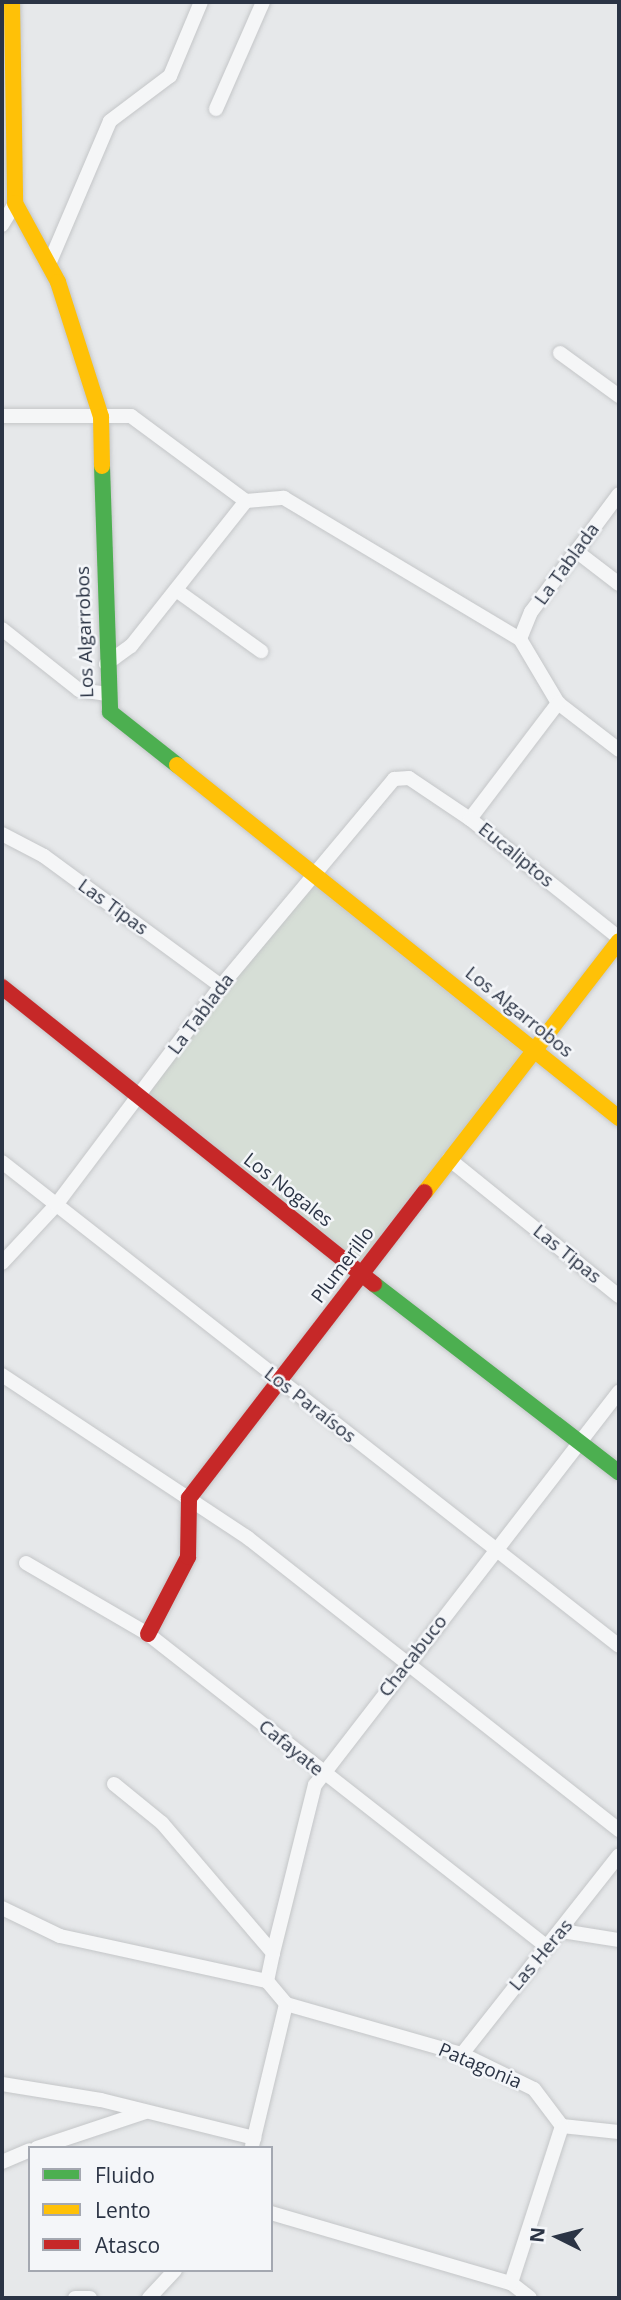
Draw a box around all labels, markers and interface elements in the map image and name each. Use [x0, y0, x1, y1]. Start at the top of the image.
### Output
street label: La Tablada [530, 519, 604, 609]
street label: Los Algarrobos [71, 566, 99, 698]
street label: Eucaliptos [474, 818, 558, 892]
street label: Las Tipas [74, 874, 152, 940]
street label: Los Algarrobos [460, 962, 578, 1062]
street label: La Tablada [163, 969, 239, 1059]
street label: Los Nogales [239, 1148, 337, 1232]
street label: Las Tipas [528, 1220, 606, 1288]
street label: Plumerillo [307, 1222, 379, 1308]
street label: Los Paraísos [260, 1362, 360, 1448]
street label: Chacabuco [374, 1611, 452, 1701]
street label: Cafayate [254, 1715, 328, 1781]
street label: Las Heras [504, 1915, 578, 1995]
street label: Patagonia [435, 2038, 525, 2094]
legend [28, 2146, 273, 2272]
text: Fluido [95, 2161, 155, 2189]
text: Lento [95, 2196, 151, 2224]
north arrow [523, 2202, 593, 2272]
text: N [523, 2226, 551, 2244]
text: Atasco [95, 2231, 160, 2259]

